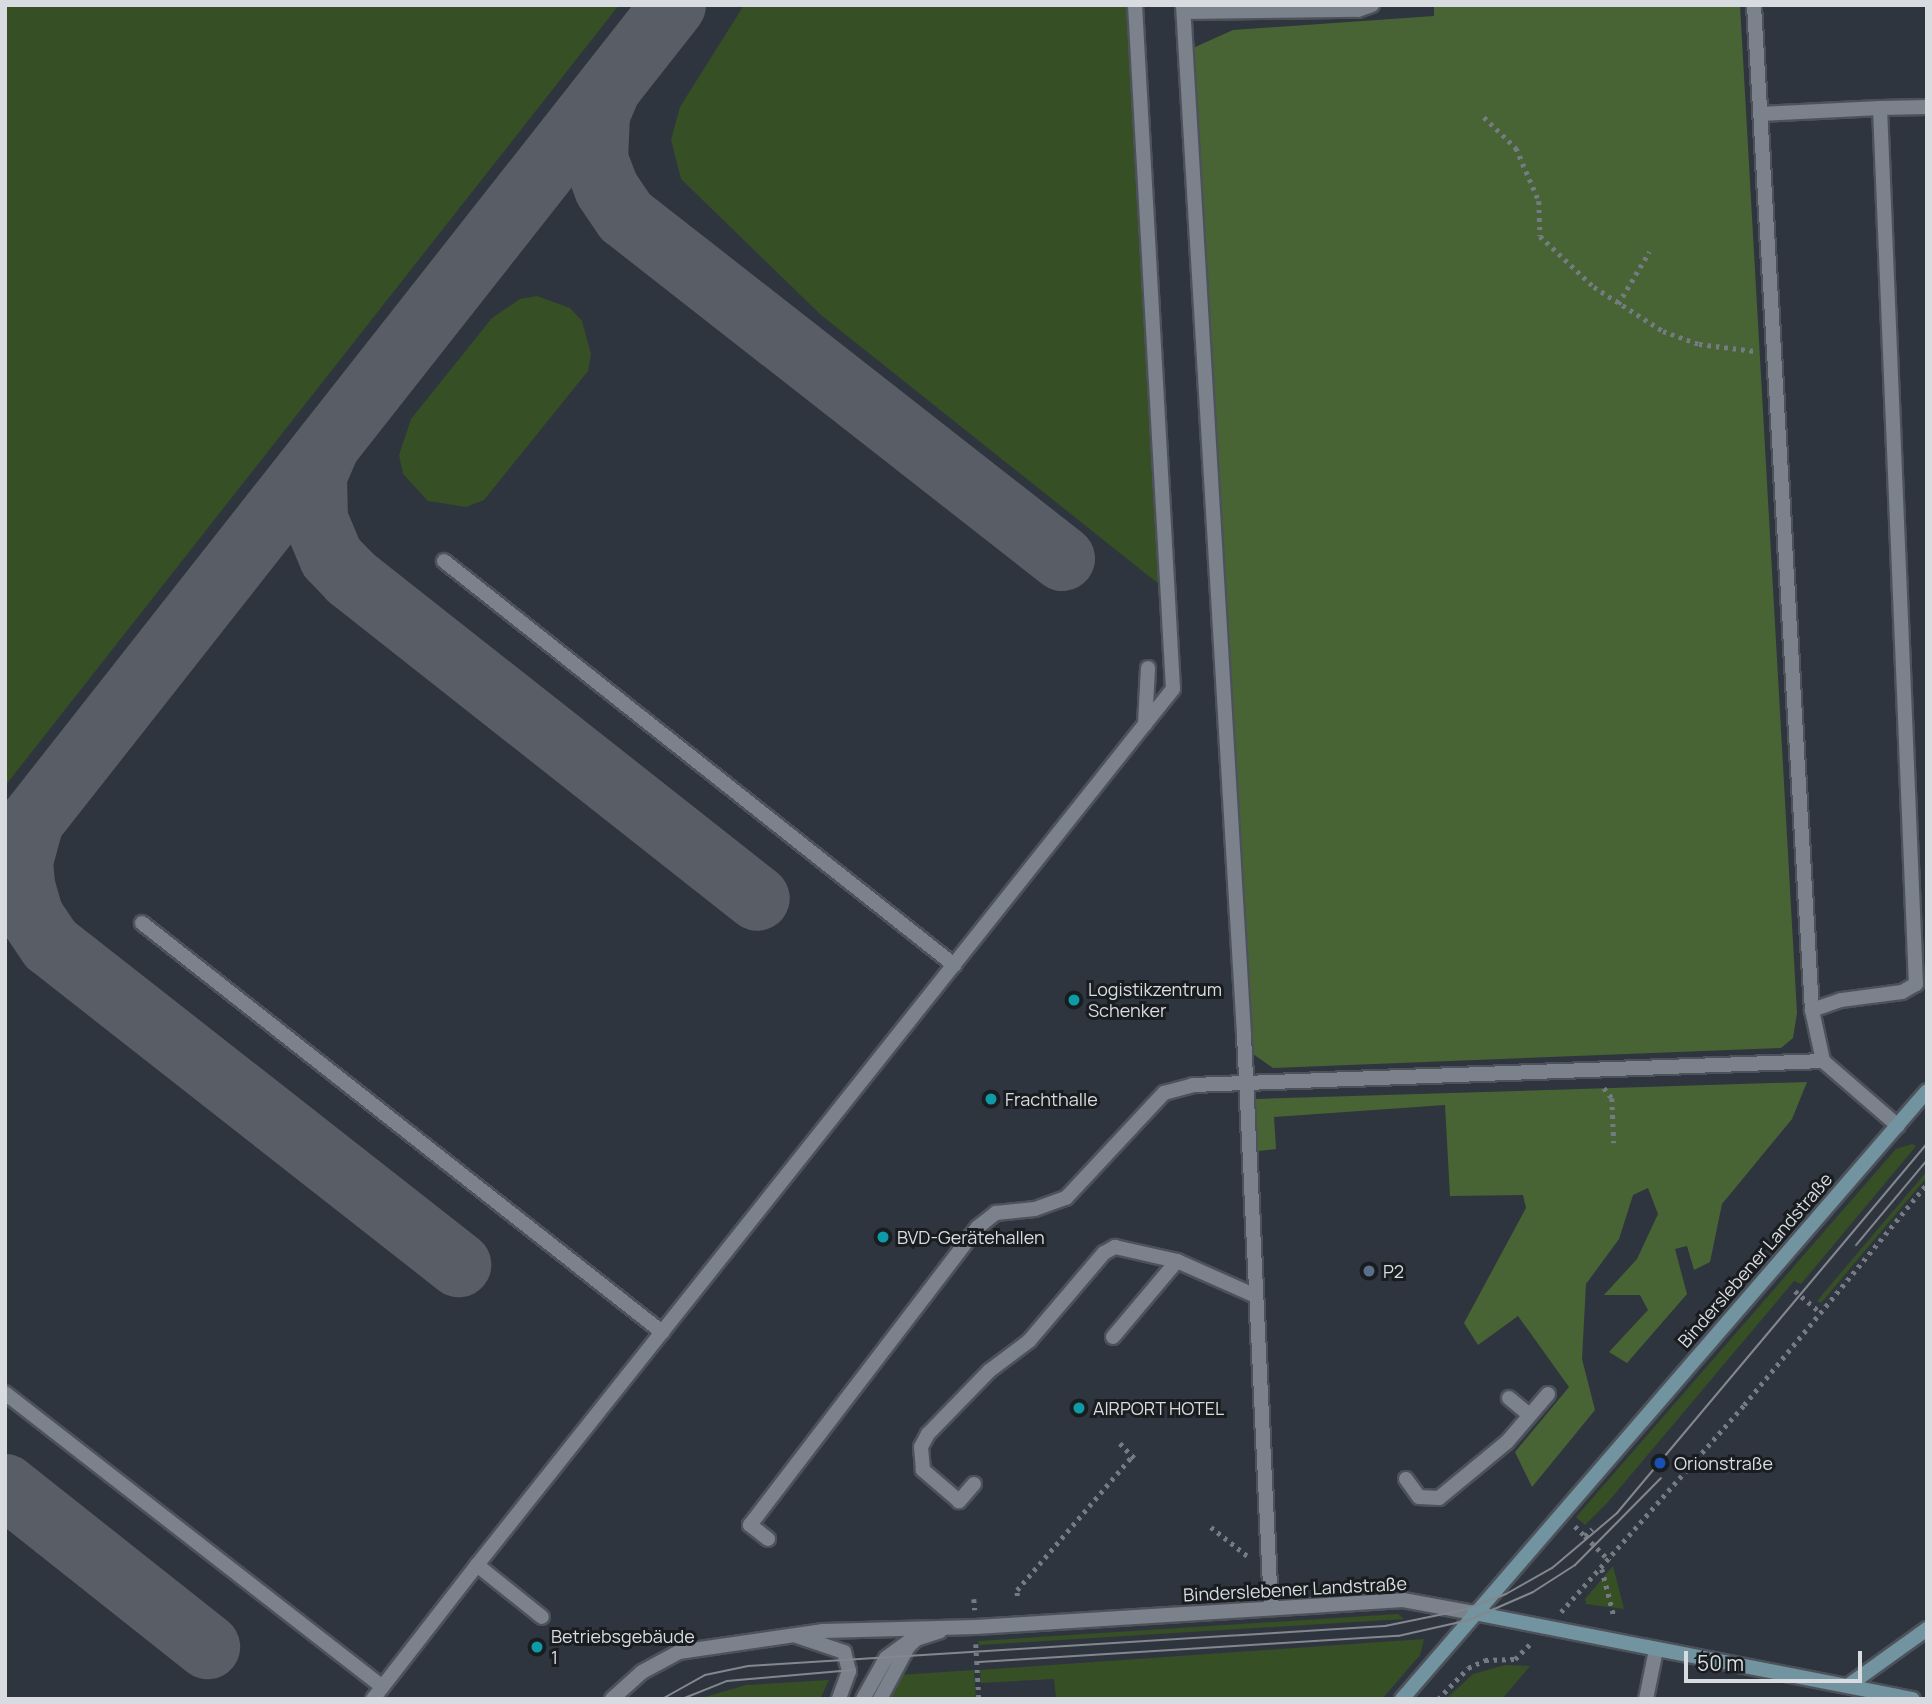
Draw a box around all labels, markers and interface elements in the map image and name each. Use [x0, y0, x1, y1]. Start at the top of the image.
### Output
place label: Logistikzentrum Schenker [1088, 979, 1222, 1021]
marker: Logistikzentrum Schenker [1066, 992, 1082, 1008]
place label: Frachthalle [1005, 1088, 1098, 1110]
marker: Frachthalle [983, 1091, 999, 1107]
street label: Binderslebener Landstraße [1673, 1168, 1837, 1352]
place label: BVD-Gerätehallen [897, 1226, 1045, 1248]
marker: BVD-Gerätehallen [875, 1229, 891, 1245]
place label: P2 [1383, 1260, 1404, 1282]
marker: P2 [1361, 1263, 1377, 1279]
place label: AIRPORT HOTEL [1093, 1397, 1225, 1419]
marker: AIRPORT HOTEL [1071, 1400, 1087, 1416]
place label: Orionstraße [1674, 1452, 1773, 1474]
marker: Orionstraße [1652, 1455, 1668, 1471]
street label: Binderslebener Landstraße [1183, 1572, 1407, 1606]
place label: Betriebsgebäude 1 [551, 1626, 695, 1668]
scale bar [1687, 1638, 1866, 1682]
marker: Betriebsgebäude 1 [529, 1639, 545, 1655]
text: 50 m [1697, 1649, 1744, 1677]

